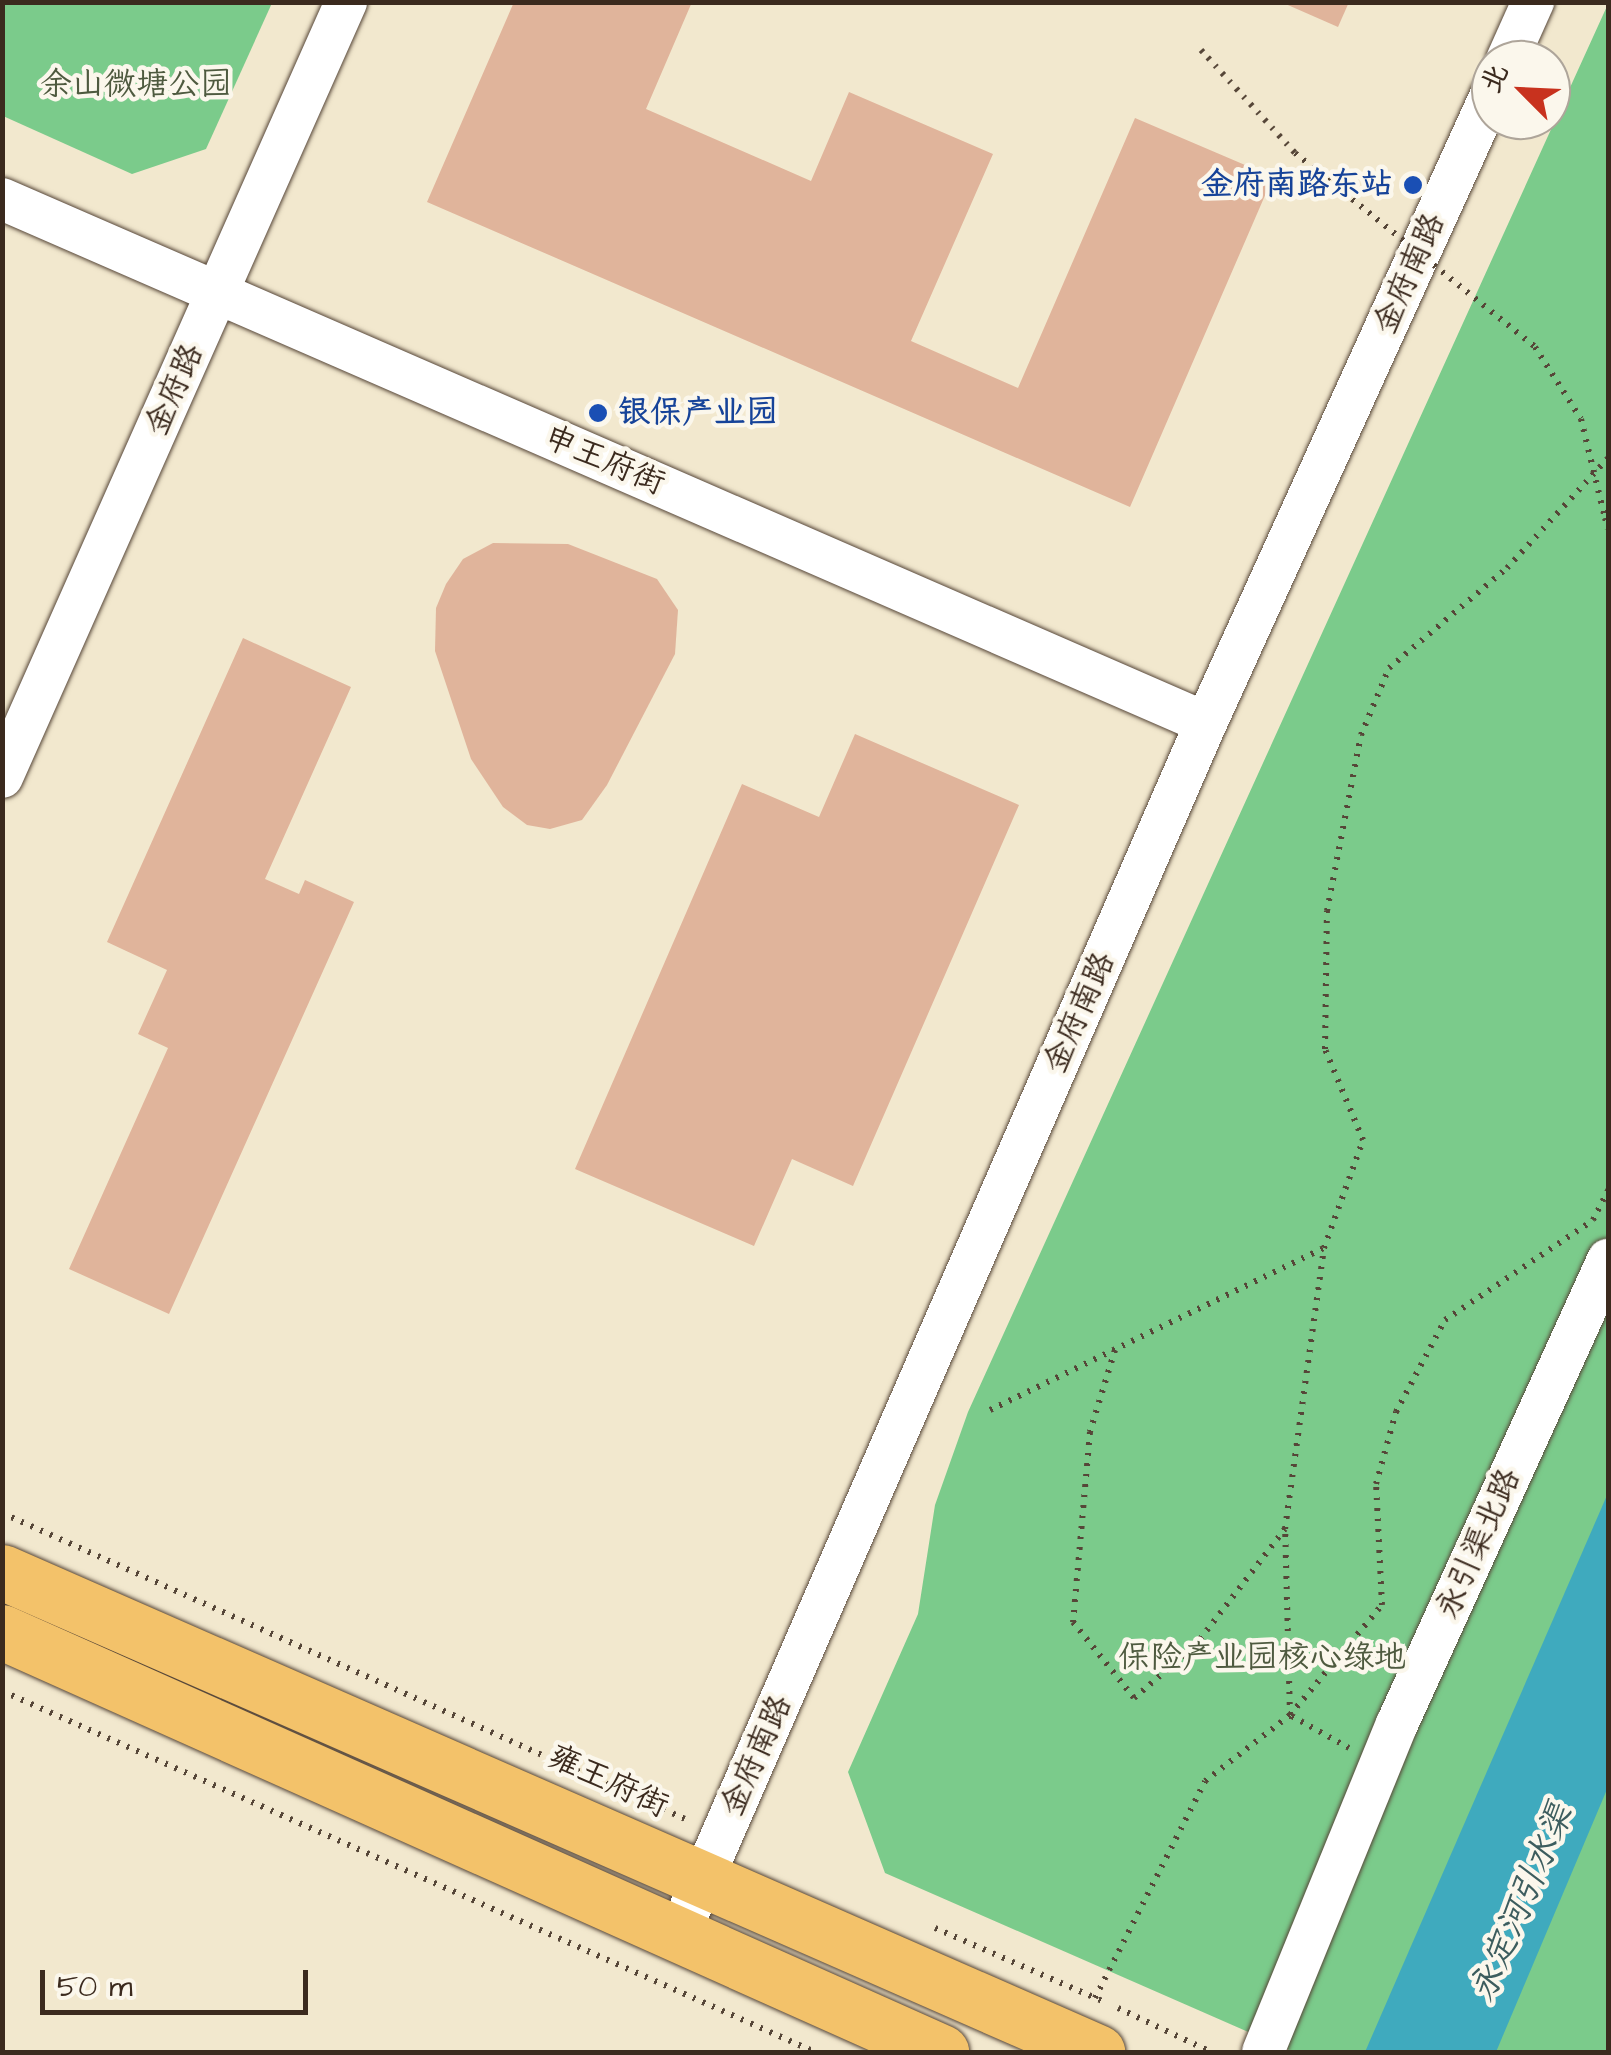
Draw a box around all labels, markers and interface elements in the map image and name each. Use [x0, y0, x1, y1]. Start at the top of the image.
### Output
north arrow [1471, 40, 1571, 140]
text: 北 [1471, 58, 1518, 99]
park label: 余山微塘公园 [40, 66, 232, 104]
place label: 金府南路东站 [1201, 166, 1393, 204]
marker: 金府南路东站 [1402, 174, 1424, 196]
street label: 金府南路 [1366, 208, 1454, 340]
street label: 金府路 [138, 338, 212, 442]
place label: 银保产业园 [618, 394, 778, 432]
marker: 银保产业园 [587, 402, 609, 424]
street label: 申王府街 [538, 418, 670, 504]
street label: 金府南路 [1036, 947, 1124, 1079]
street label: 永引渠北路 [1429, 1463, 1529, 1625]
park label: 保险产业园核心绿地 [1118, 1639, 1406, 1677]
street label: 金府南路 [713, 1690, 801, 1822]
street label: 雍王府街 [542, 1738, 674, 1826]
water label: 永定河引水渠 [1462, 1798, 1582, 2008]
scale bar [45, 1950, 312, 2012]
text: 50 m [57, 1966, 133, 2008]

